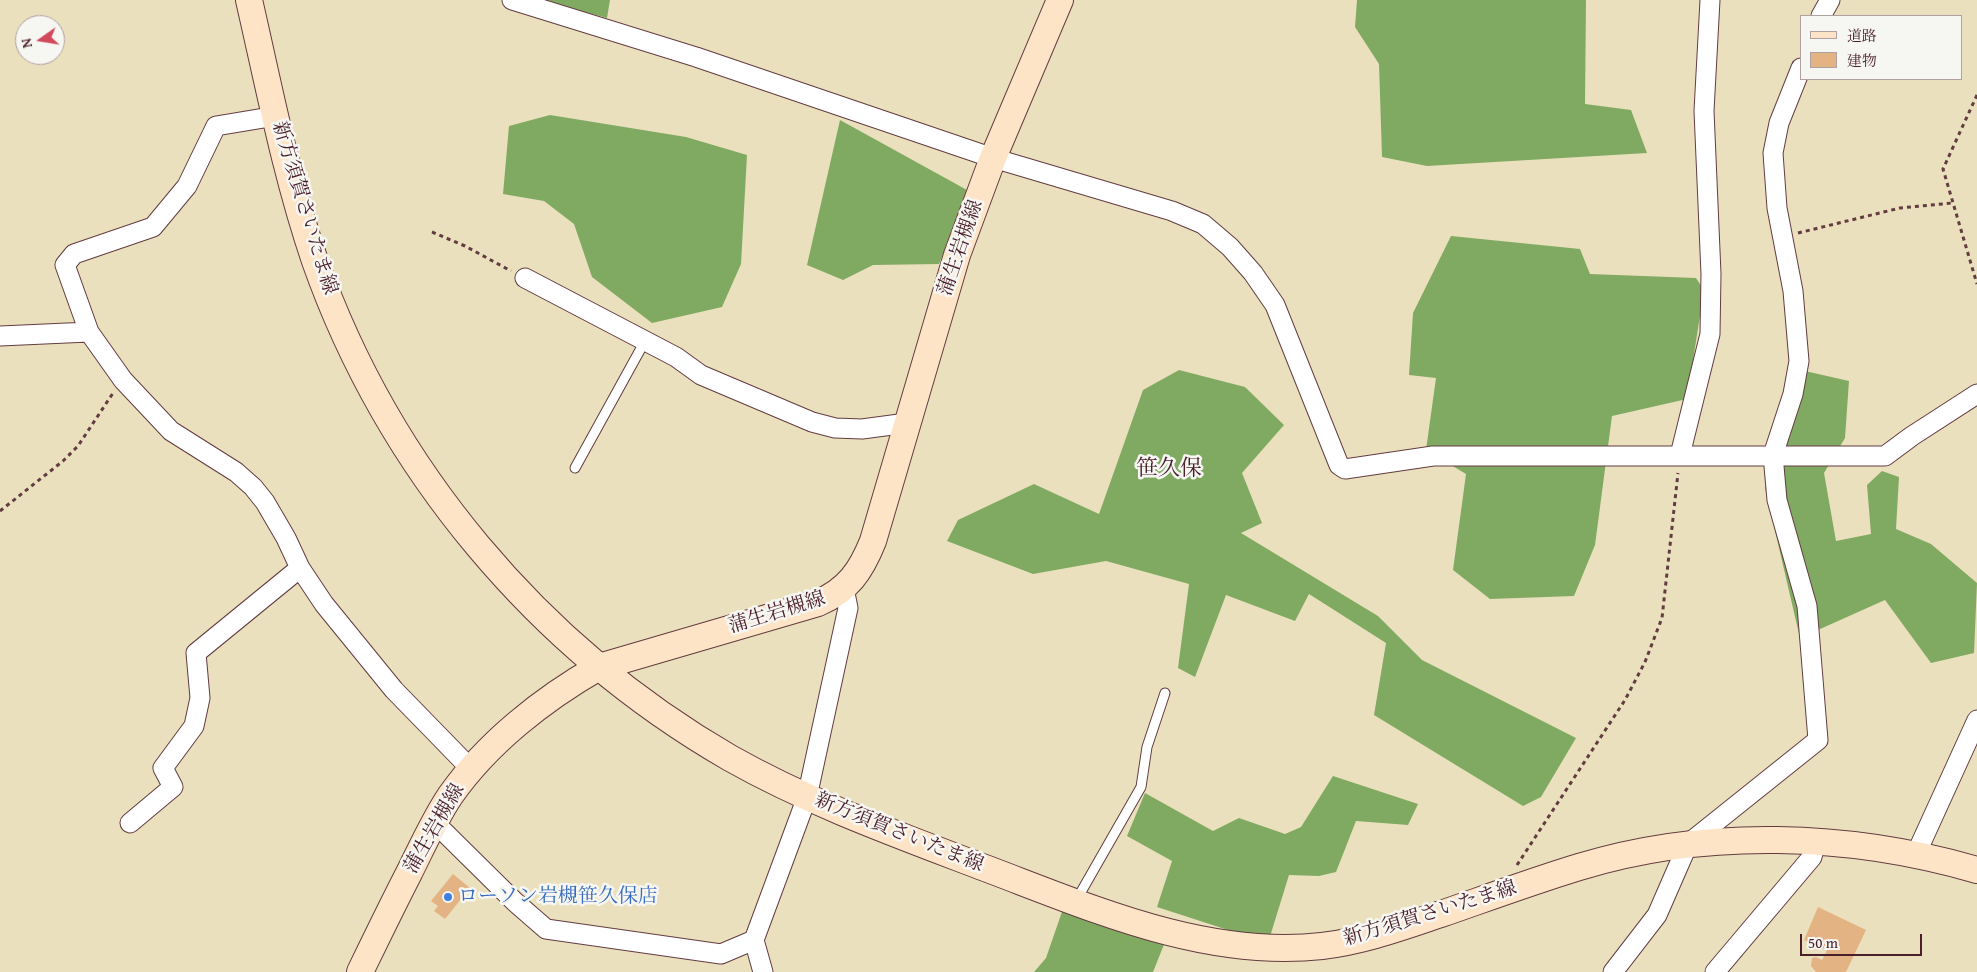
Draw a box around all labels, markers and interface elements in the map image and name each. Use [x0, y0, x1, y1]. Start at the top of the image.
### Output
north arrow [15, 15, 65, 65]
legend [1800, 15, 1962, 80]
text: 道路 [1847, 25, 1877, 46]
text: N [16, 36, 37, 50]
text: 建物 [1847, 50, 1877, 71]
street label: 新方須賀さいたま線 [266, 118, 342, 298]
street label: 蒲生岩槻線 [933, 197, 989, 299]
district label: 笹久保 [1136, 456, 1202, 482]
street label: 蒲生岩槻線 [726, 587, 828, 639]
street label: 蒲生岩槻線 [400, 780, 470, 878]
street label: 新方須賀さいたま線 [811, 788, 987, 878]
street label: 新方須賀さいたま線 [1340, 876, 1520, 952]
place label: ローソン岩槻笹久保店 [458, 885, 658, 909]
marker: ローソン岩槻笹久保店 [442, 891, 454, 903]
scale bar [1802, 924, 1924, 956]
text: 50 m [1808, 932, 1838, 953]

